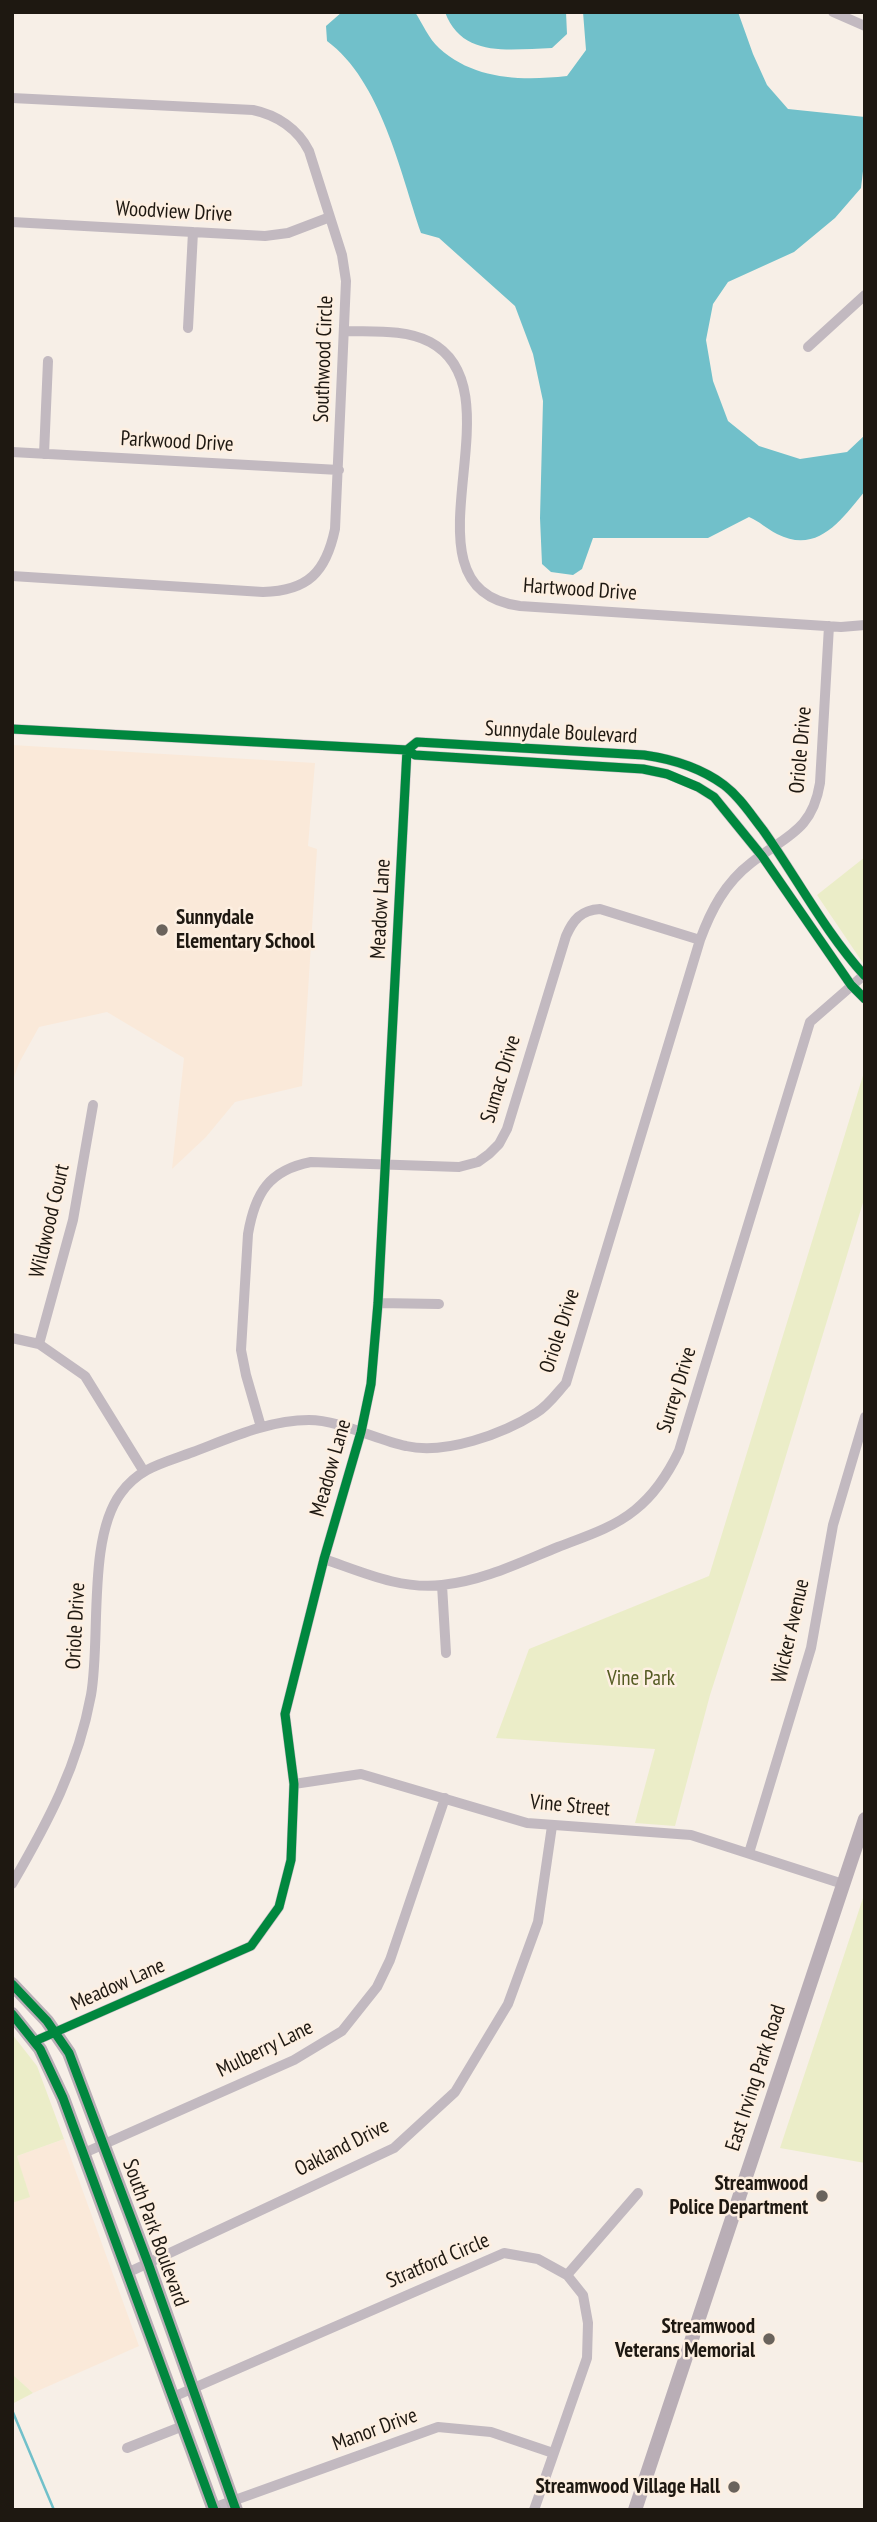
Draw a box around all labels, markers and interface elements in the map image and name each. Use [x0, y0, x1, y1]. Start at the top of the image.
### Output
street label: Woodview Drive [115, 196, 233, 228]
street label: Southwood Circle [309, 295, 339, 423]
street label: Parkwood Drive [120, 426, 234, 458]
street label: Hartwood Drive [522, 573, 638, 607]
street label: Oriole Drive [785, 706, 817, 794]
street label: Sunnydale Boulevard [484, 716, 638, 750]
street label: Meadow Lane [366, 858, 396, 960]
place label: Sunnydale Elementary School [176, 905, 315, 955]
marker: Sunnydale Elementary School [154, 922, 170, 938]
street label: Sumac Drive [476, 1032, 526, 1126]
street label: Wildwood Court [25, 1162, 75, 1280]
street label: Oriole Drive [535, 1286, 585, 1376]
street label: Surrey Drive [652, 1344, 702, 1436]
street label: Meadow Lane [305, 1416, 357, 1520]
street label: Wicker Avenue [767, 1576, 815, 1686]
street label: Oriole Drive [61, 1582, 91, 1670]
park label: Vine Park [607, 1666, 675, 1692]
street label: Vine Street [529, 1790, 611, 1822]
street label: Meadow Lane [67, 1953, 169, 2017]
street label: East Irving Park Road [720, 2002, 792, 2154]
street label: Mulberry Lane [213, 2015, 317, 2083]
street label: Oakland Drive [291, 2114, 393, 2182]
street label: South Park Boulevard [117, 2156, 193, 2310]
place label: Streamwood Police Department [670, 2171, 808, 2221]
marker: Streamwood Police Department [814, 2188, 830, 2204]
street label: Stratford Circle [383, 2228, 493, 2294]
place label: Streamwood Veterans Memorial [615, 2314, 755, 2364]
marker: Streamwood Veterans Memorial [761, 2331, 777, 2347]
street label: Manor Drive [329, 2403, 421, 2457]
place label: Streamwood Village Hall [535, 2474, 720, 2500]
marker: Streamwood Village Hall [726, 2479, 742, 2495]

